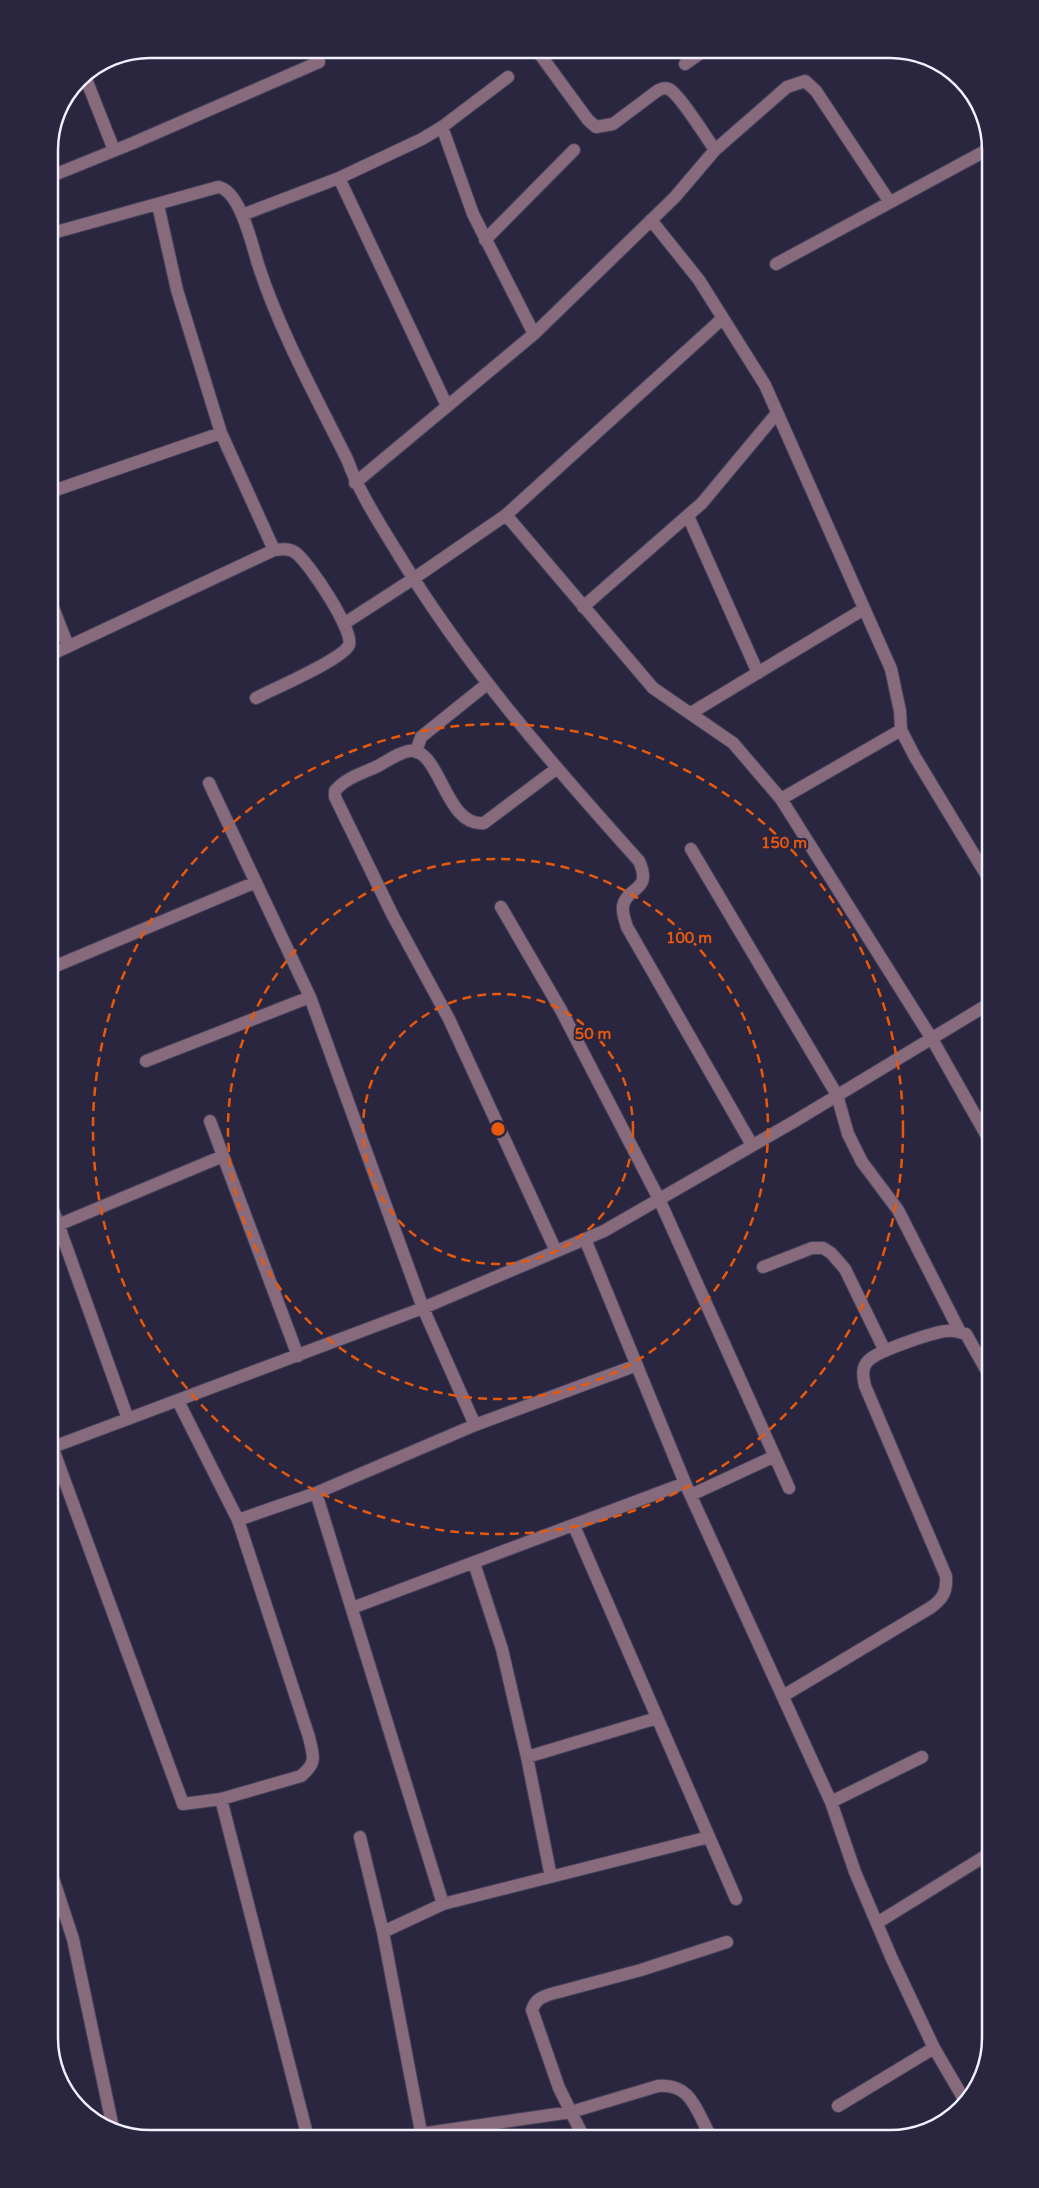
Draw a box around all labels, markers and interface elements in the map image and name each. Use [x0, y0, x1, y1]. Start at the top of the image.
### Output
text: 150 m [761, 834, 807, 852]
text: 100 m [666, 929, 712, 947]
text: 50 m [575, 1025, 611, 1043]
centre of rings [489, 1120, 507, 1138]

